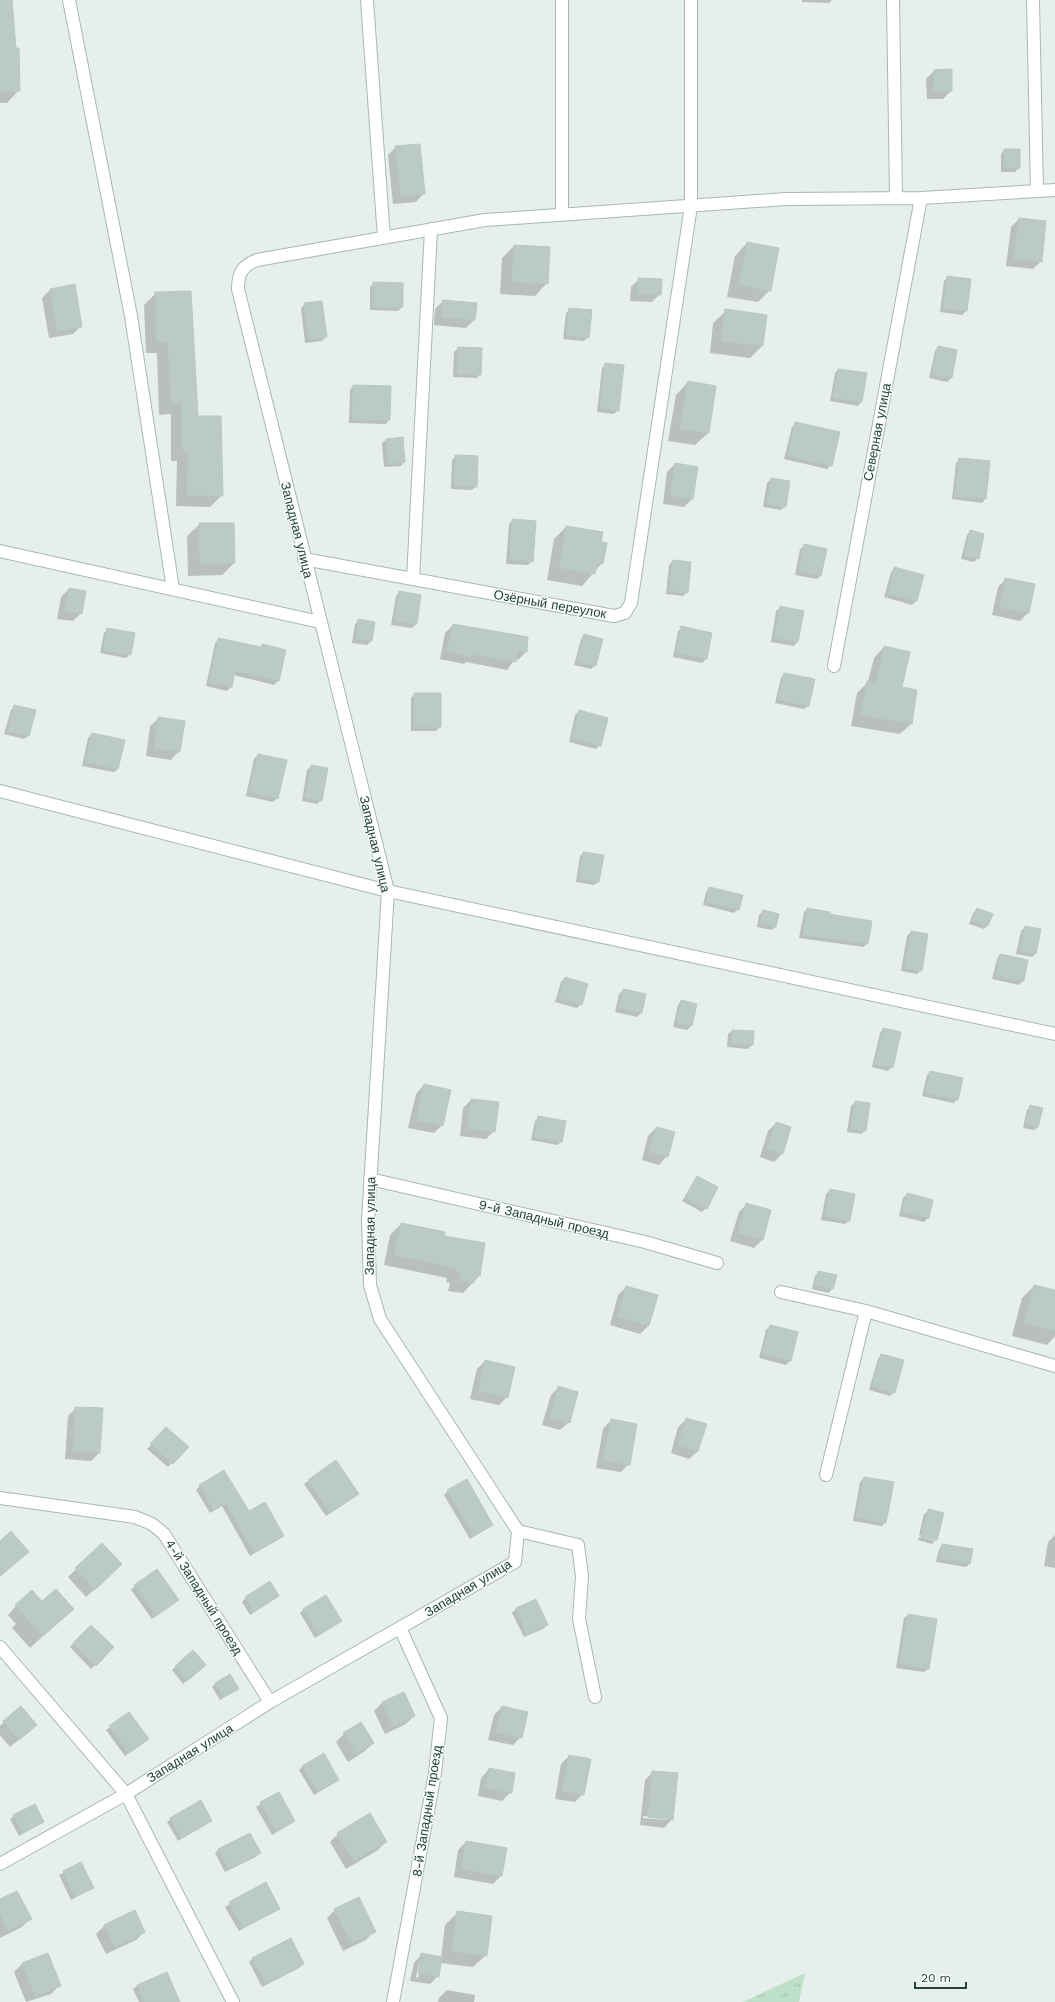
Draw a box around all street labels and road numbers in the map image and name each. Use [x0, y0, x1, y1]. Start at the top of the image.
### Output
street label: Северная улица [860, 381, 894, 482]
street label: Западная улица [278, 480, 316, 580]
street label: Озёрный переулок [492, 587, 608, 621]
street label: Западная улица [357, 794, 394, 894]
street label: Западная улица [362, 1176, 378, 1275]
street label: 9-й Западный проезд [477, 1197, 611, 1241]
street label: 4-й Западный проезд [162, 1537, 246, 1658]
street label: Западная улица [422, 1556, 515, 1620]
street label: Западная улица [144, 1720, 236, 1785]
street label: 8-й Западный проезд [409, 1744, 445, 1878]

